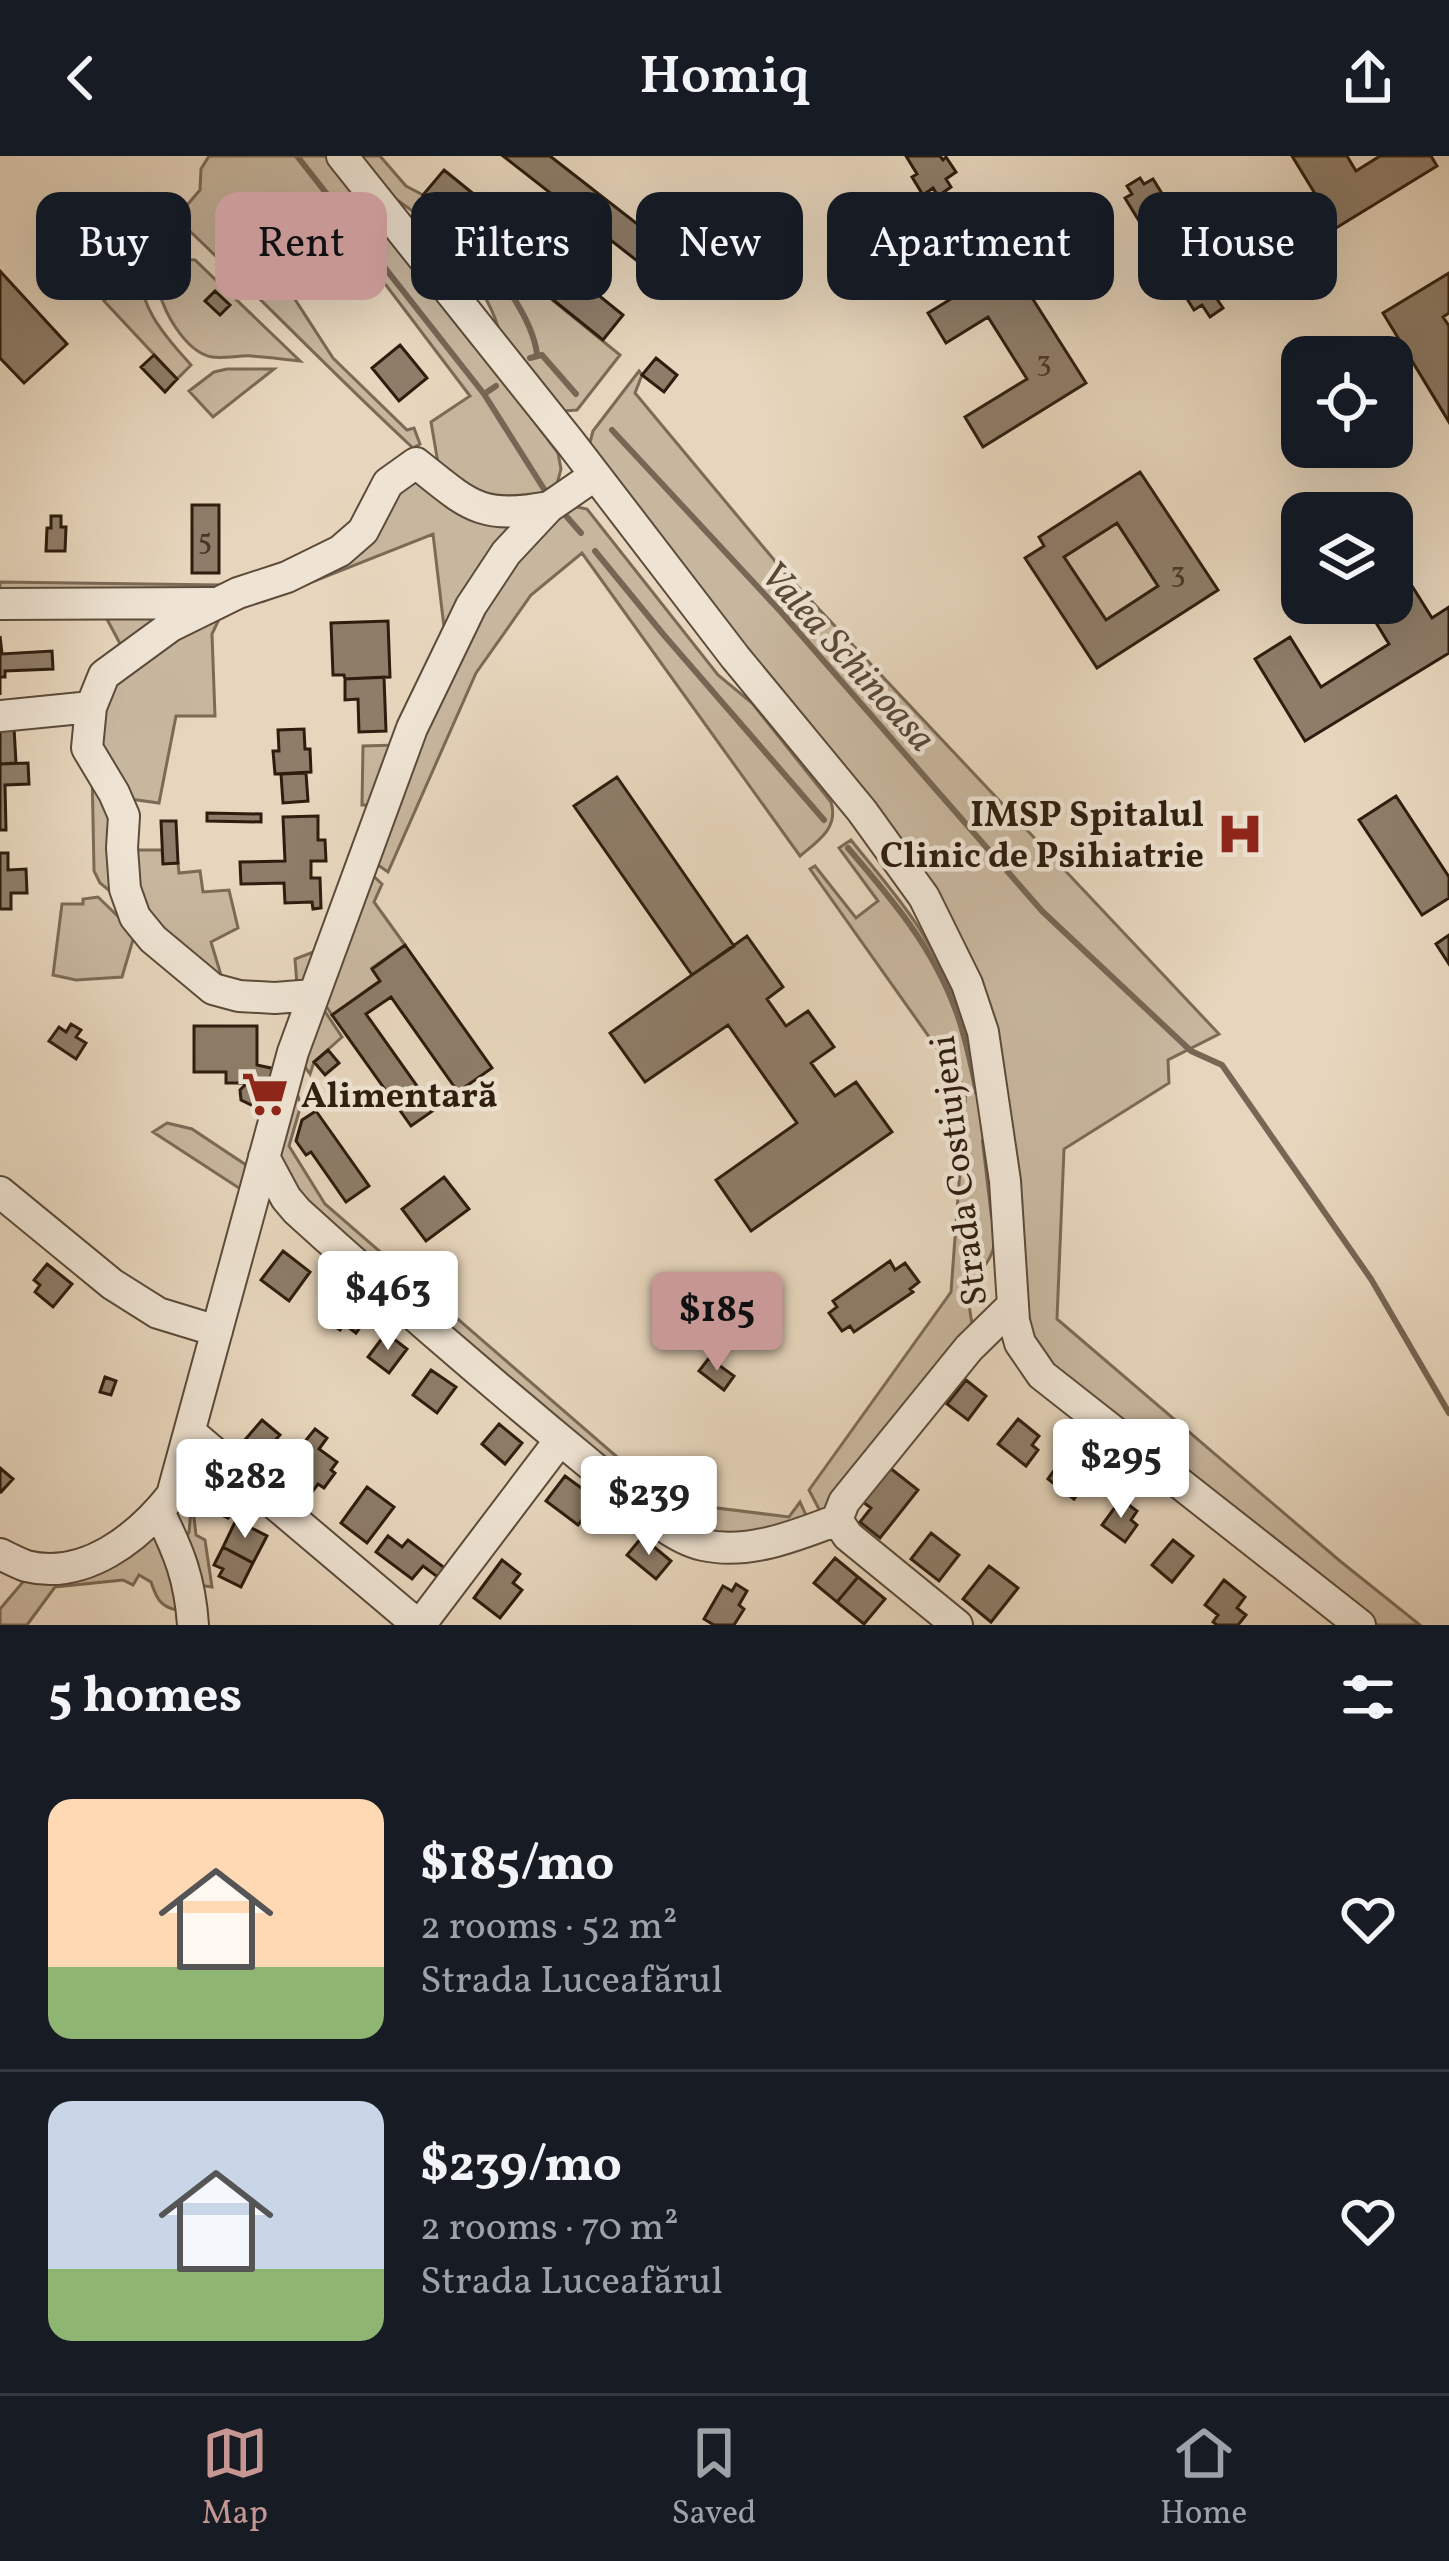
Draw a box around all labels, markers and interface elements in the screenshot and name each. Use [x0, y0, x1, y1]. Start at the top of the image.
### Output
text: Homiq [639, 41, 810, 116]
icon: back [48, 45, 114, 111]
icon: share [1335, 45, 1401, 111]
chip: Buy [36, 192, 191, 300]
chip: Rent [215, 192, 387, 300]
chip: Filters [411, 192, 612, 300]
chip: New [636, 192, 803, 300]
chip: Apartment [827, 192, 1114, 300]
chip: House [1138, 192, 1337, 300]
map controls [1281, 336, 1413, 624]
button: locate [1281, 336, 1413, 468]
house number: 3 [1036, 342, 1052, 384]
button: layers [1281, 492, 1413, 624]
house number: 5 [198, 520, 212, 562]
water label: Valea Schinoasa [746, 550, 946, 765]
house number: 3 [1170, 553, 1186, 595]
place label: IMSP Spitalul Clinic de Psihiatrie [880, 792, 1204, 883]
hospital icon: IMSP Spitalul Clinic de Psihiatrie [1215, 809, 1265, 859]
street label: Strada Costiujeni [920, 1032, 1002, 1309]
supermarket icon: Alimentară [240, 1069, 290, 1119]
place label: Alimentară [301, 1073, 498, 1123]
pin: $463 [317, 1251, 459, 1353]
text: $463 [345, 1263, 431, 1317]
pin: $185 [646, 1272, 788, 1374]
text: $185 [679, 1284, 755, 1338]
pin: $295 [1050, 1419, 1192, 1521]
text: $295 [1080, 1431, 1162, 1485]
pin: $282 [174, 1439, 316, 1541]
text: $282 [203, 1451, 287, 1505]
pin: $239 [578, 1456, 720, 1558]
text: $239 [608, 1468, 690, 1522]
text: 5 homes [48, 1662, 242, 1733]
icon: filters [1335, 1664, 1401, 1730]
text: $185/mo [420, 1830, 614, 1901]
icon: home [144, 1847, 288, 1991]
icon: heart [1335, 1886, 1401, 1952]
text: 2 rooms · 52 m² [420, 1901, 677, 1955]
text: Strada Luceafărul [420, 1955, 723, 2009]
text: $239/mo [420, 2131, 622, 2202]
icon: home [144, 2149, 288, 2293]
icon: heart [1335, 2188, 1401, 2254]
text: 2 rooms · 70 m² [420, 2202, 679, 2256]
text: Strada Luceafărul [420, 2256, 723, 2310]
tab: Map [202, 2420, 268, 2538]
tab: Saved [671, 2420, 756, 2538]
tab: Home [1160, 2420, 1247, 2538]

